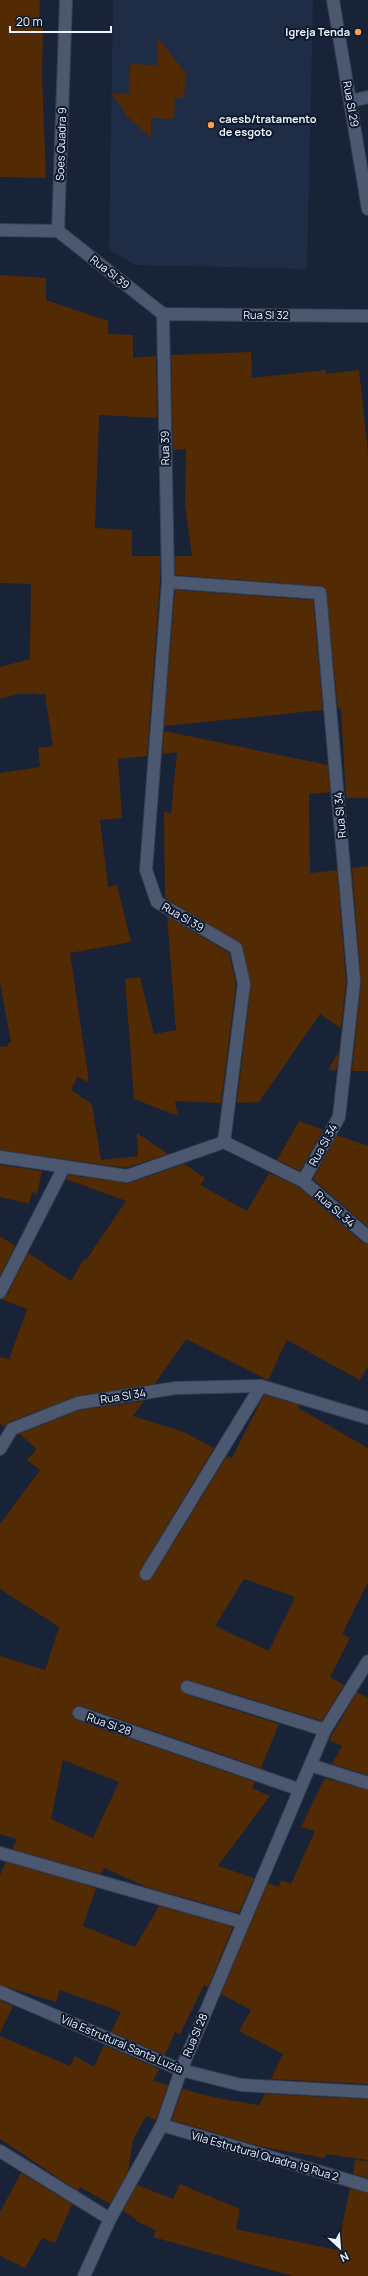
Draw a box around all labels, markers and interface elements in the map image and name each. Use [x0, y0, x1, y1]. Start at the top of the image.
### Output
scale bar [10, 8, 111, 34]
text: 20 m [16, 13, 43, 30]
place label: Igreja Tenda [285, 24, 350, 39]
marker: Igreja Tenda [353, 27, 363, 37]
street label: Rua Sl 29 [340, 80, 363, 128]
street label: Soes Quadra 9 [52, 107, 69, 181]
place label: caesb/tratamento de esgoto [219, 111, 317, 139]
marker: caesb/tratamento de esgoto [206, 120, 216, 130]
street label: Rua Sl 39 [87, 251, 133, 292]
street label: Rua Sl 32 [243, 307, 289, 322]
street label: Rua 39 [157, 430, 172, 465]
street label: Rua Sl 34 [330, 792, 349, 839]
street label: Rua Sl 39 [159, 899, 207, 935]
street label: Rua Sl 34 [305, 1121, 340, 1168]
street label: Rua SL 34 [312, 1187, 359, 1230]
street label: Rua Sl 34 [99, 1385, 147, 1407]
street label: Rua Sl 28 [85, 1709, 133, 1738]
street label: Vila Estrutural Santa Luzia [59, 2011, 186, 2076]
street label: Rua Sl 28 [179, 2011, 210, 2059]
street label: Vila Estrutural Quadra 19 Rua 2 [190, 2127, 341, 2184]
north arrow [320, 2228, 360, 2268]
text: N [338, 2249, 351, 2266]

